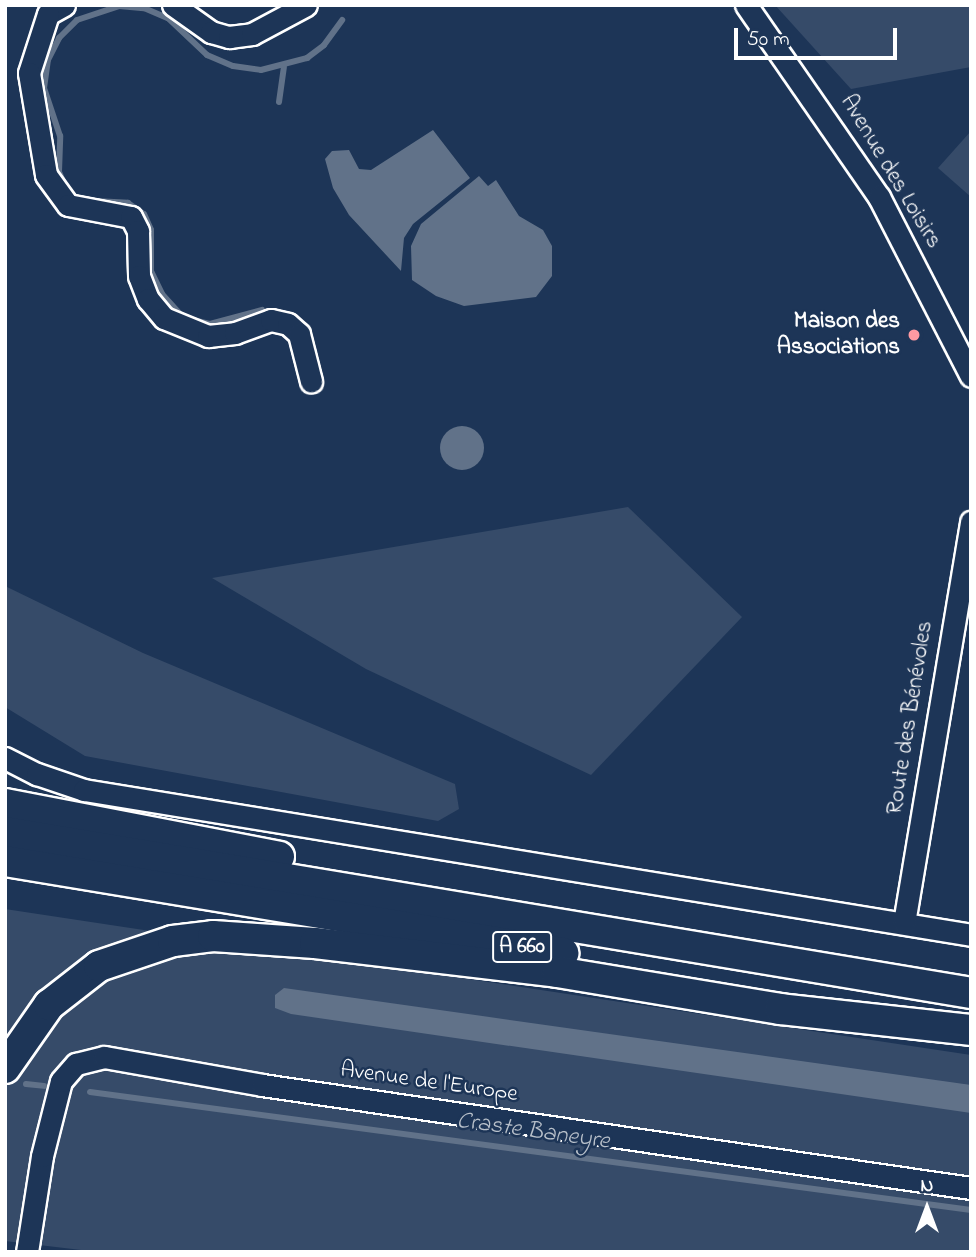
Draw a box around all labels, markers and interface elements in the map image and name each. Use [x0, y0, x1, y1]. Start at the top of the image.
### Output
scale bar [738, 14, 901, 58]
text: 50 m [747, 25, 790, 55]
street label: Avenue des Loisirs [833, 90, 947, 254]
place label: Maison des Associations [777, 308, 900, 362]
marker: Maison des Associations [906, 327, 922, 343]
street label: Route des Bénévoles [882, 619, 940, 817]
road number: A 660 [490, 930, 554, 964]
street label: Avenue de l'Europe [339, 1057, 519, 1109]
water label: Craste Baneyre [455, 1107, 611, 1157]
north arrow [892, 1173, 962, 1243]
text: N [921, 1173, 933, 1200]

